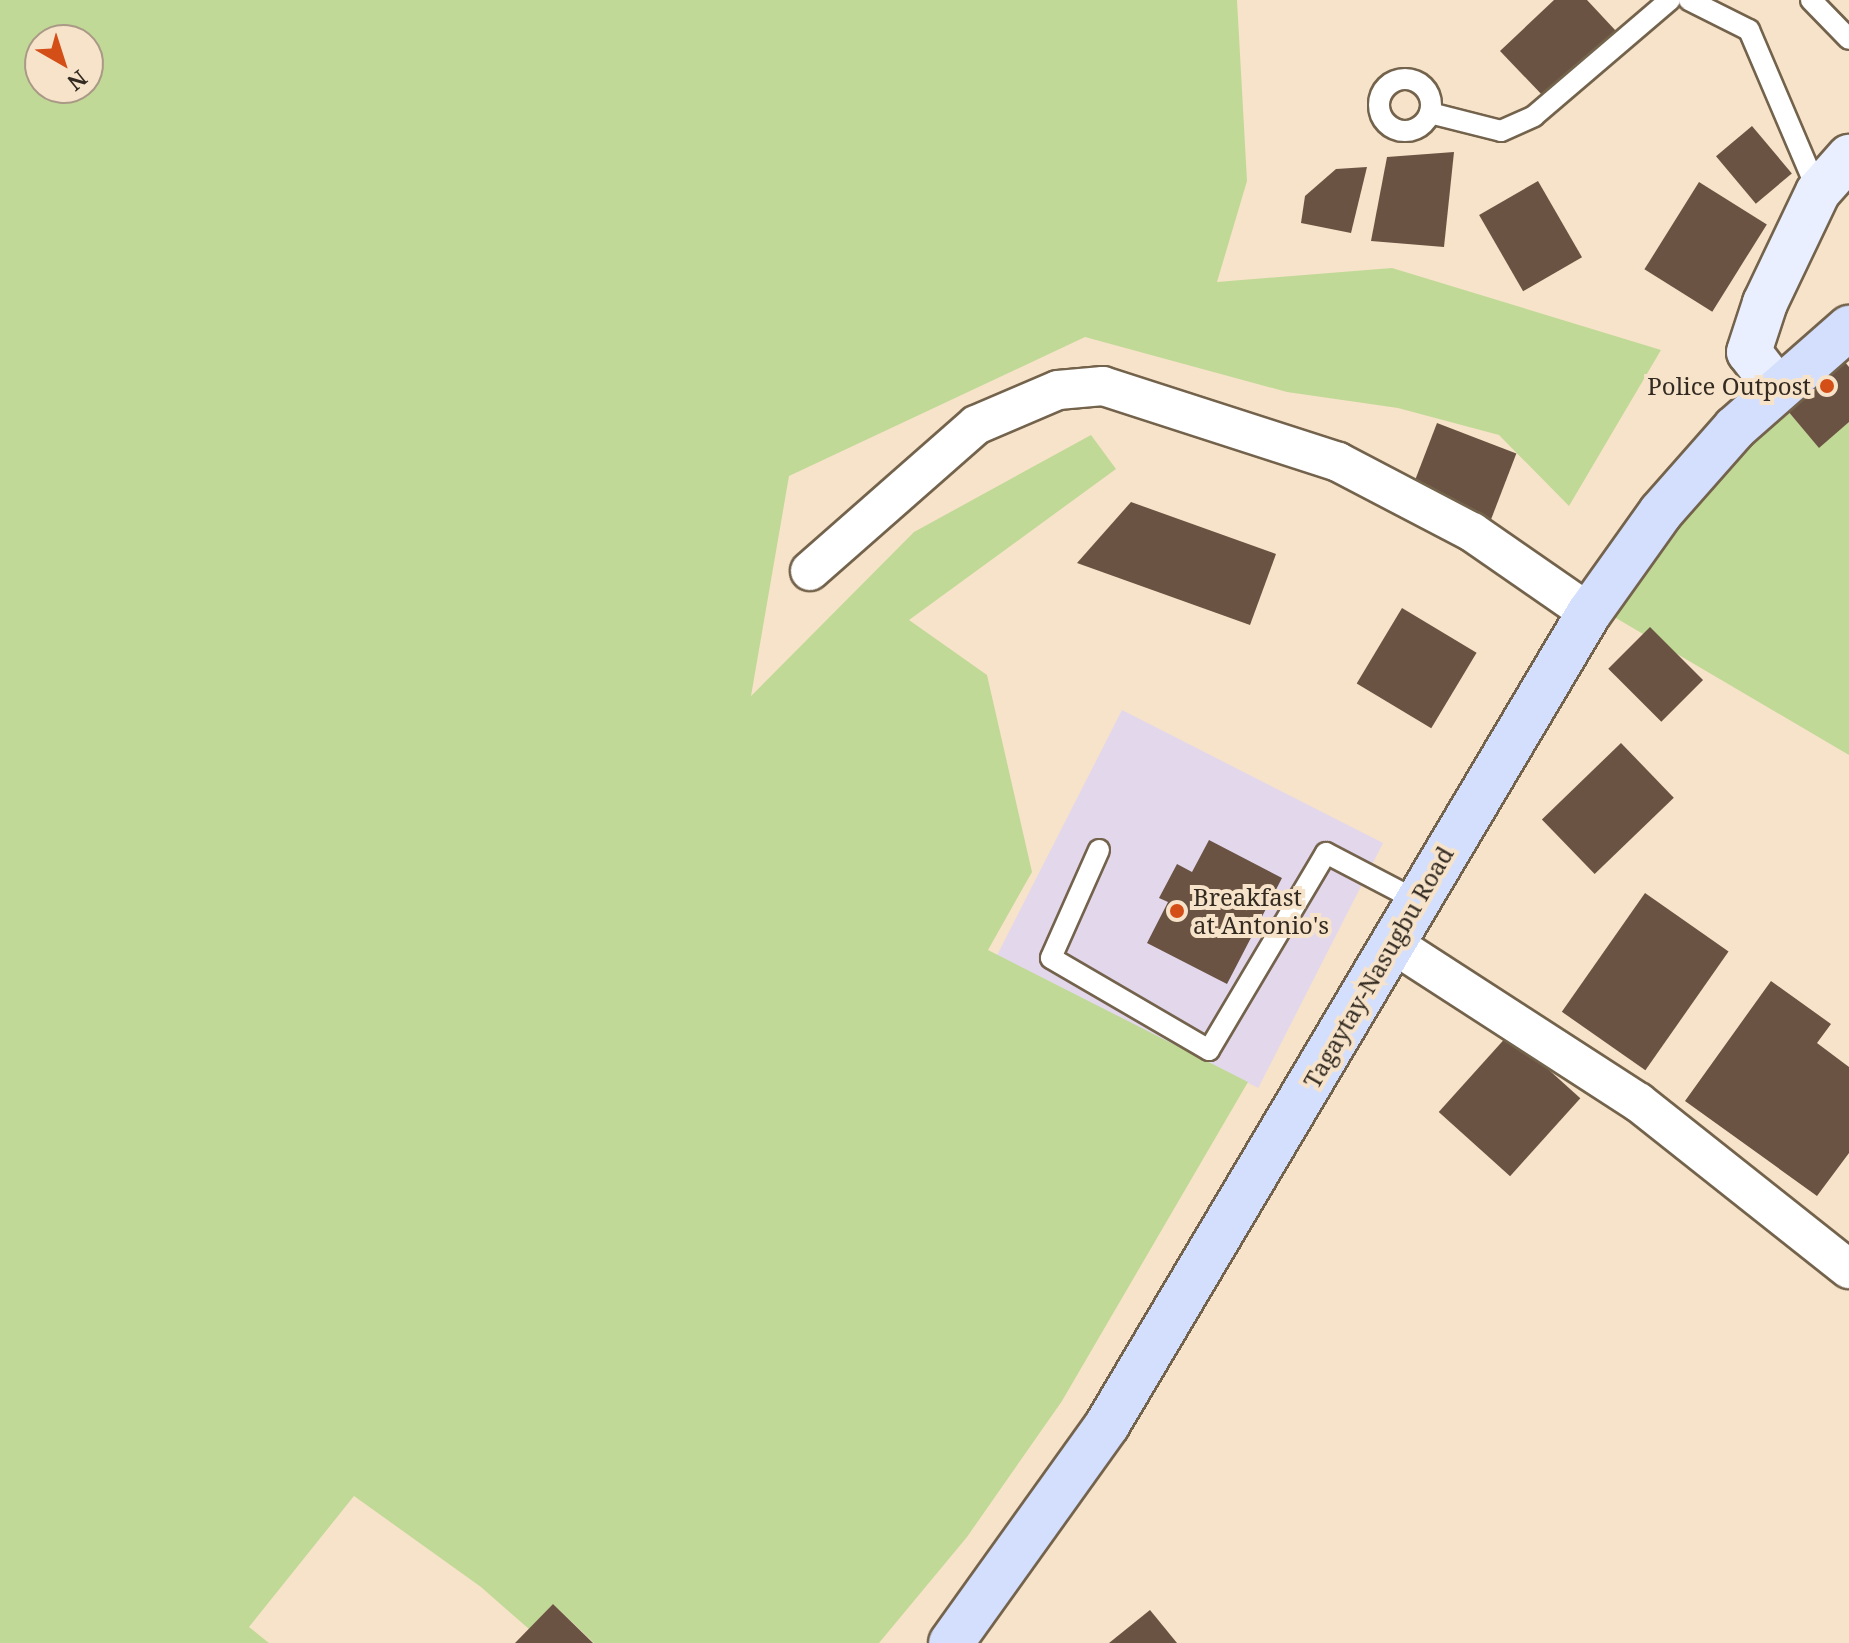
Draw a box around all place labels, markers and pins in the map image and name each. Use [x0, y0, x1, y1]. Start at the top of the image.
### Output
place label: Police Outpost [1647, 372, 1811, 400]
marker: Police Outpost [1818, 377, 1836, 395]
place label: Breakfast at Antonio's [1193, 883, 1329, 939]
marker: Breakfast at Antonio's [1168, 902, 1186, 920]

